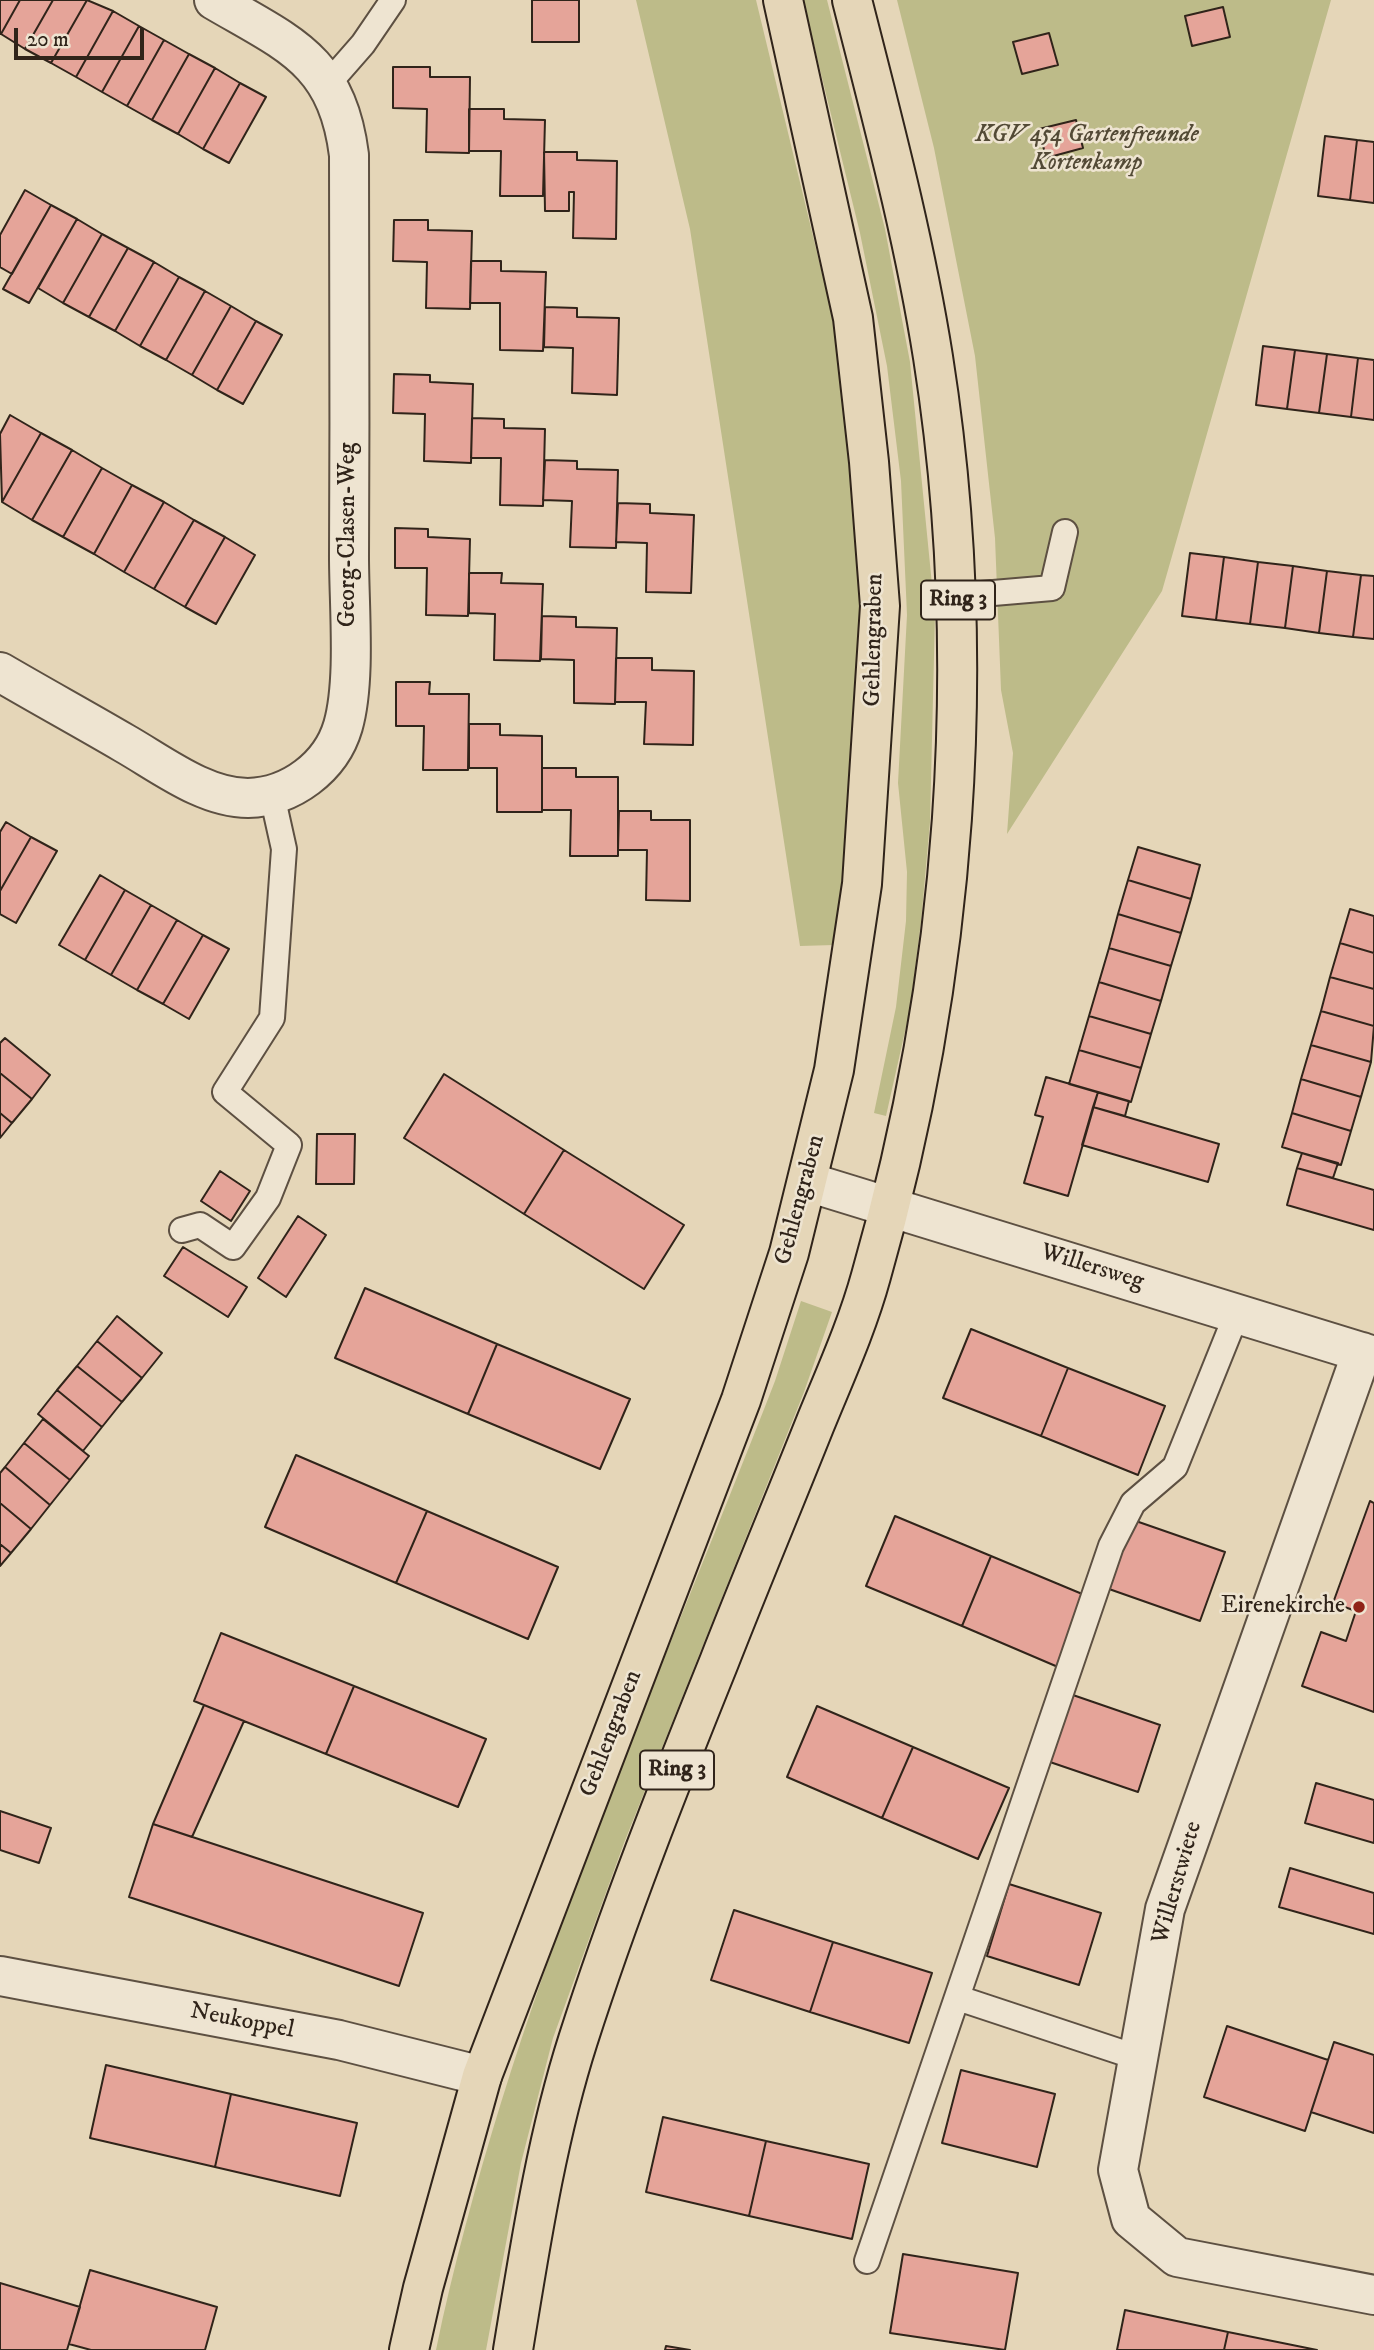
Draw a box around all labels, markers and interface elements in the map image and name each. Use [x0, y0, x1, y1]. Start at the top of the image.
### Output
scale bar [18, 14, 147, 58]
text: 20 m [27, 27, 69, 53]
park label: KGV 454 Gartenfreunde Kortenkamp [975, 122, 1199, 178]
street label: Georg-Clasen-Weg [335, 443, 363, 627]
street label: Gehlengraben [859, 573, 891, 707]
road number: Ring 3 [921, 580, 995, 620]
street label: Gehlengraben [770, 1132, 832, 1268]
street label: Willersweg [1037, 1239, 1147, 1297]
place label: Eirenekirche [1221, 1593, 1345, 1621]
marker: Eirenekirche [1351, 1599, 1367, 1615]
street label: Gehlengraben [575, 1667, 649, 1801]
road number: Ring 3 [640, 1750, 714, 1790]
street label: Willerstwiete [1147, 1818, 1209, 1948]
street label: Neukoppel [188, 1998, 296, 2046]

